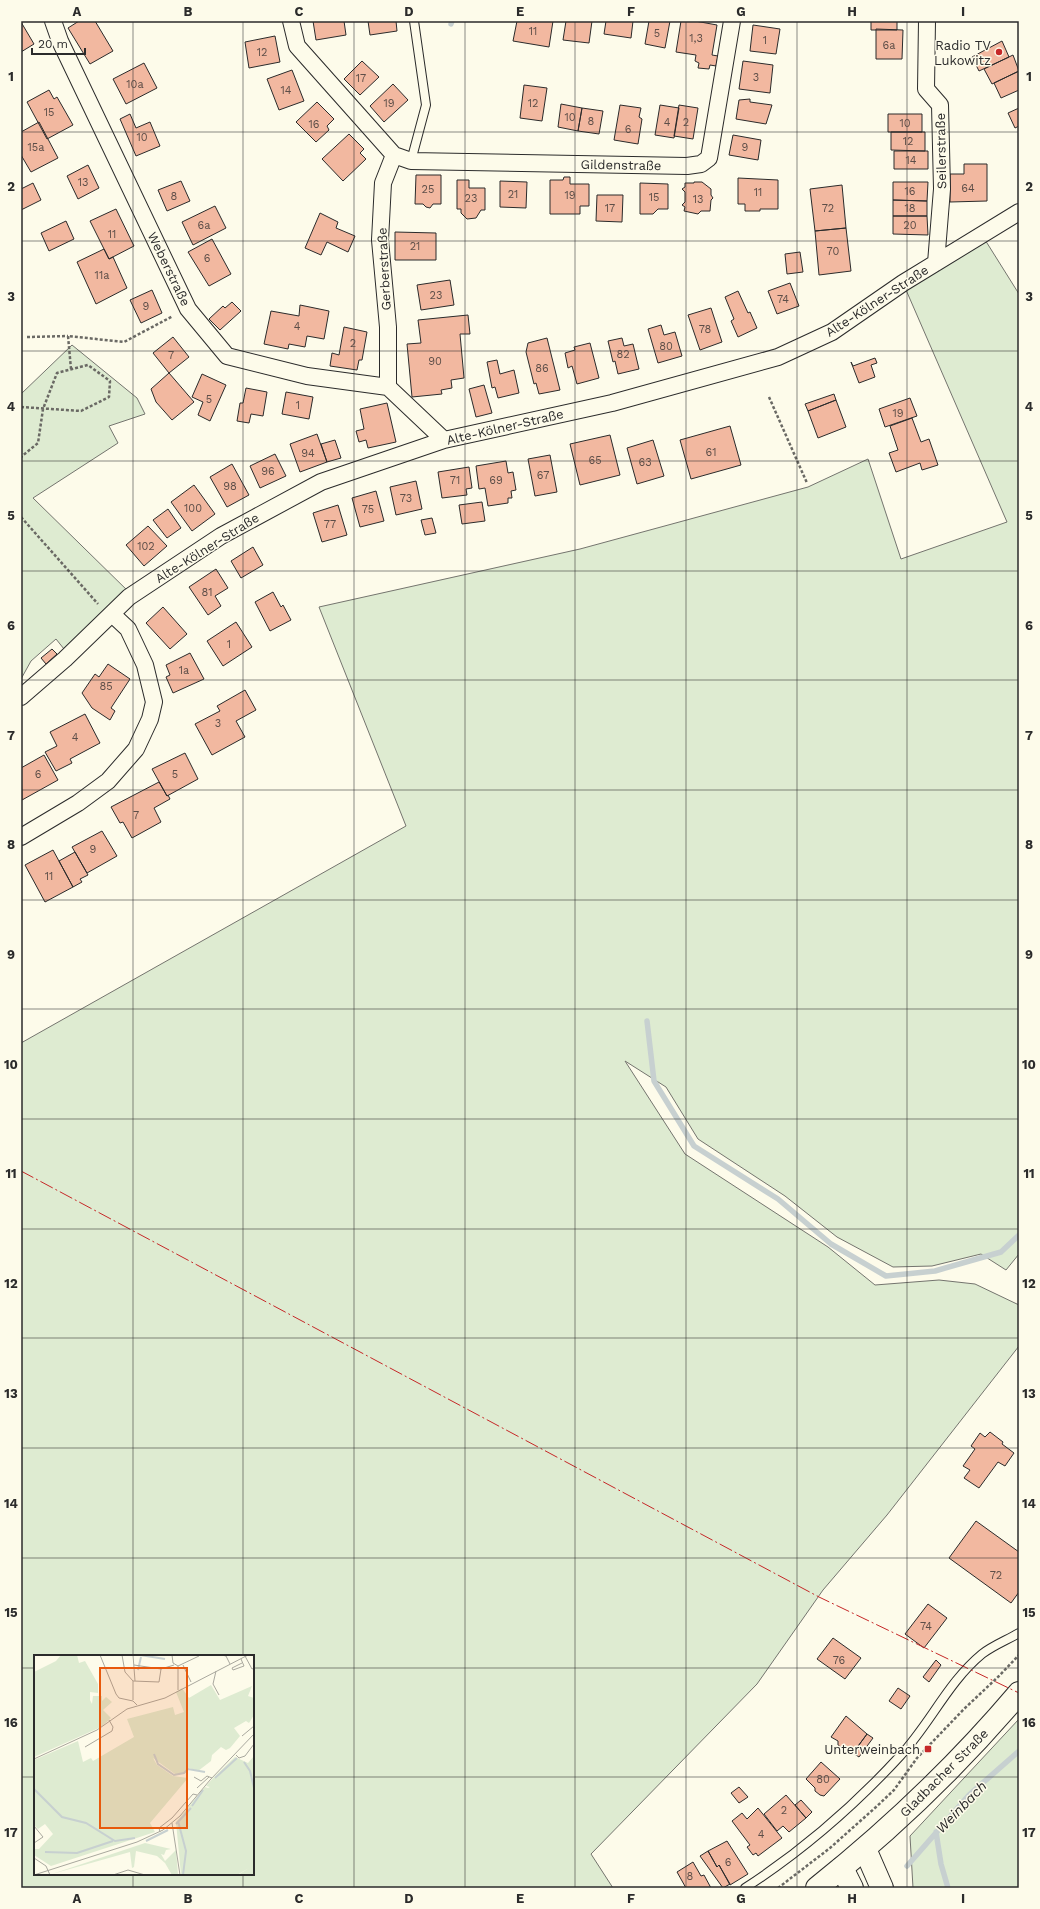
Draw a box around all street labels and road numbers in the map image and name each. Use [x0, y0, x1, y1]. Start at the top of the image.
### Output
street label: Seilerstraße [933, 113, 949, 189]
street label: Gildenstraße [580, 157, 662, 173]
street label: Gerberstraße [374, 227, 394, 311]
street label: Weberstraße [145, 230, 193, 308]
street label: Alte-Kölner-Straße [823, 262, 931, 340]
street label: Alte-Kölner-Straße [445, 406, 565, 448]
street label: Alte-Kölner-Straße [152, 510, 262, 586]
street label: Gladbacher Straße [897, 1726, 991, 1820]

